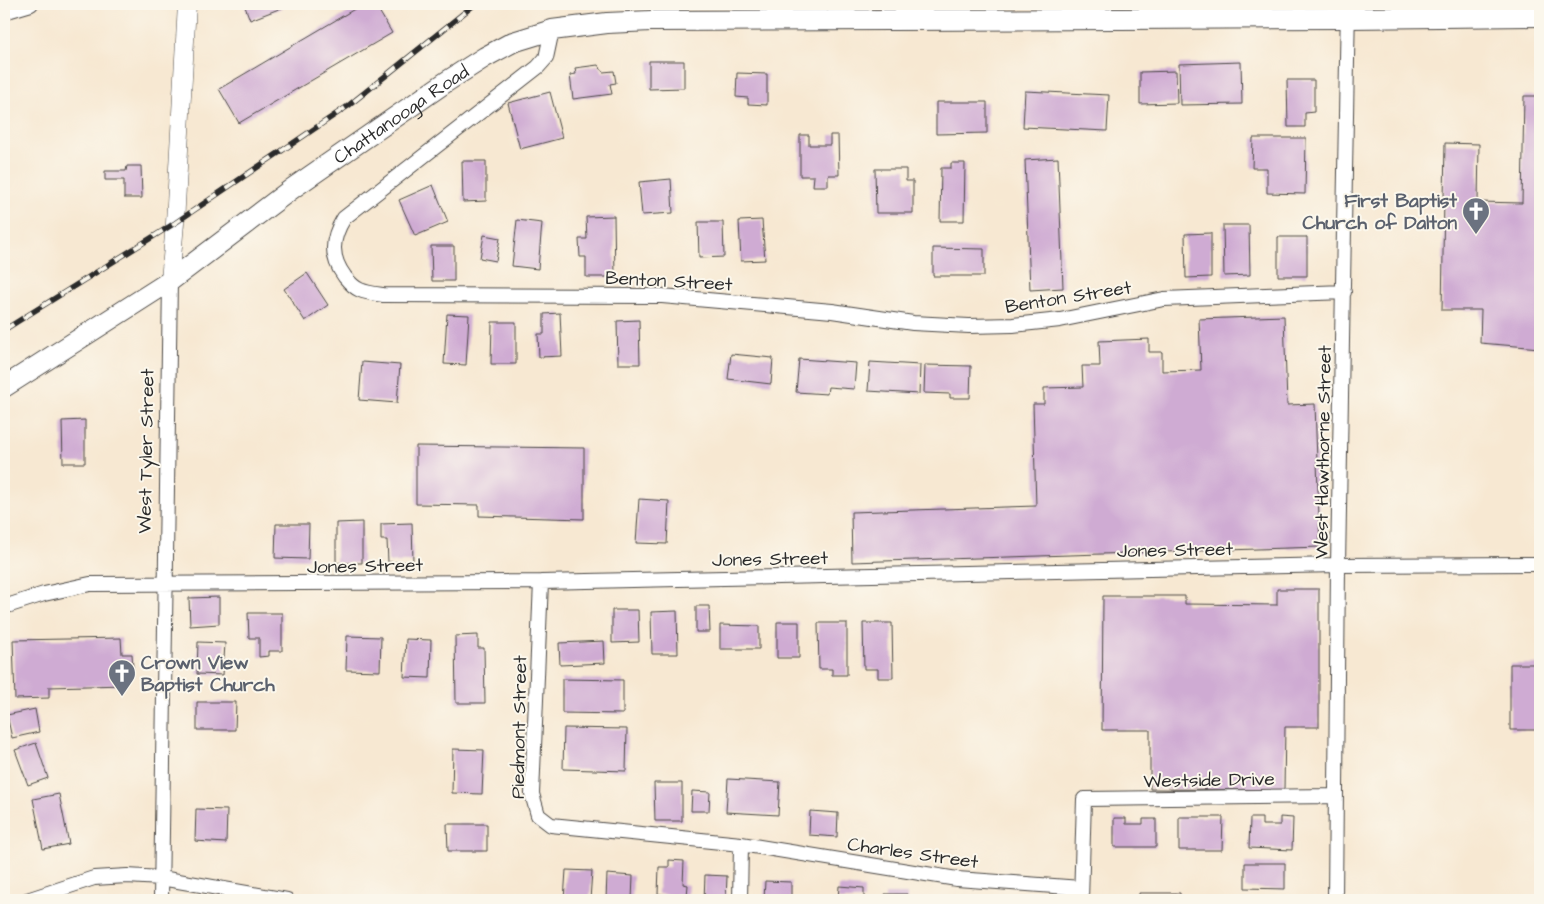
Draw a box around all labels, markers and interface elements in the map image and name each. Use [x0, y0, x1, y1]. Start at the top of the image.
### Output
street label: Chattanooga Road [328, 59, 475, 171]
place label: First Baptist Church of Dalton [1303, 188, 1457, 237]
church icon: First Baptist Church of Dalton [1461, 196, 1491, 235]
street label: Benton Street [605, 265, 734, 298]
street label: Benton Street [1003, 274, 1134, 321]
street label: West Hawthorne Street [1308, 345, 1339, 559]
street label: West Tyler Street [132, 368, 162, 534]
street label: Jones Street [1117, 536, 1234, 565]
street label: Jones Street [712, 545, 829, 574]
street label: Jones Street [307, 552, 424, 581]
place label: Crown View Baptist Church [141, 650, 275, 699]
street label: Piedmont Street [505, 655, 534, 799]
church icon: Crown View Baptist Church [107, 658, 137, 697]
street label: Westside Drive [1143, 766, 1275, 795]
street label: Charles Street [846, 831, 980, 876]

